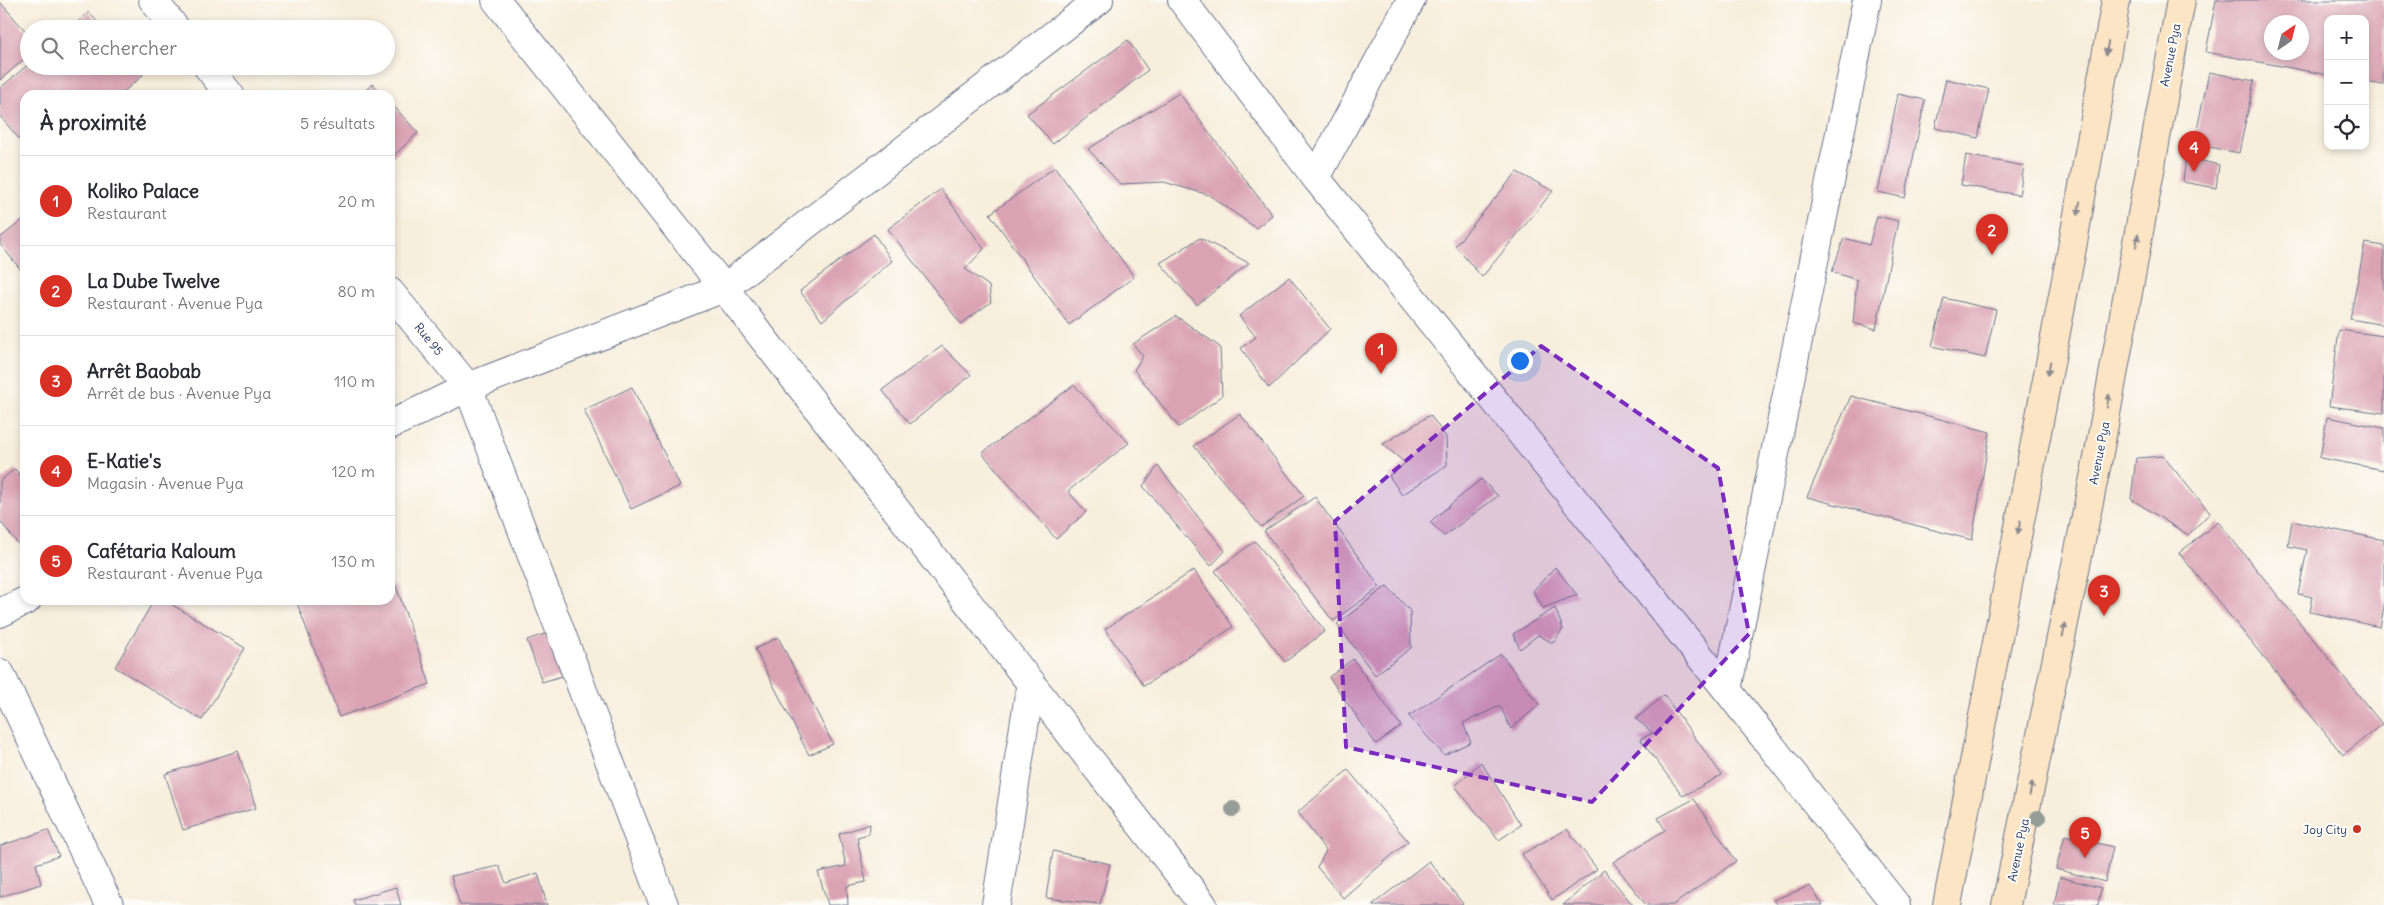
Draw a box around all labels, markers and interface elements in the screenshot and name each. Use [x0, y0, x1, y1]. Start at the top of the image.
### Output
north arrow [2264, 15, 2309, 60]
map controls [2324, 15, 2369, 150]
button: + [2324, 15, 2369, 60]
search box [20, 20, 395, 75]
street label: Avenue Pya [2157, 22, 2183, 88]
icon: search [38, 34, 66, 62]
text: Rechercher [78, 36, 177, 60]
one-way arrow [2103, 40, 2111, 56]
button: − [2324, 60, 2369, 105]
button: locate [2324, 105, 2369, 150]
text: À proximité [40, 109, 147, 136]
text: 5 résultats [300, 113, 375, 133]
pin: 4 [2178, 131, 2210, 172]
text: Koliko Palace [87, 179, 199, 203]
text: 1 [53, 191, 59, 211]
text: 20 m [338, 191, 375, 211]
one-way arrow [2074, 200, 2082, 216]
text: Restaurant [87, 203, 167, 223]
pin: 2 [1976, 214, 2008, 255]
one-way arrow [2133, 233, 2141, 249]
text: La Dube Twelve [87, 269, 220, 293]
text: 2 [52, 281, 60, 301]
text: 80 m [337, 281, 375, 301]
text: Restaurant · Avenue Pya [87, 293, 263, 313]
street label: Rue 95 [411, 320, 447, 358]
pin: 1 [1365, 333, 1397, 374]
your location [1507, 348, 1533, 374]
text: Arrêt Baobab [87, 359, 201, 383]
one-way arrow [2045, 360, 2053, 375]
text: 3 [51, 371, 61, 391]
text: 110 m [334, 371, 375, 391]
text: Arrêt de bus · Avenue Pya [87, 383, 271, 403]
one-way arrow [2105, 393, 2113, 409]
street label: Avenue Pya [2086, 420, 2112, 486]
text: E-Katie's [87, 449, 161, 473]
text: 4 [51, 461, 61, 481]
text: 120 m [332, 461, 375, 481]
text: Magasin · Avenue Pya [87, 473, 244, 493]
one-way arrow [2014, 520, 2022, 536]
text: Cafétaria Kaloum [87, 539, 236, 563]
text: 5 [51, 551, 61, 571]
text: 130 m [331, 551, 375, 571]
text: Restaurant · Avenue Pya [87, 563, 263, 583]
pin: 3 [2088, 575, 2120, 616]
one-way arrow [2060, 622, 2068, 637]
one-way arrow [2027, 781, 2035, 796]
street label: Avenue Pya [2004, 817, 2032, 883]
pin: 5 [2069, 817, 2101, 858]
place label: Joy City [2303, 822, 2347, 837]
marker: Joy City [2351, 823, 2363, 835]

